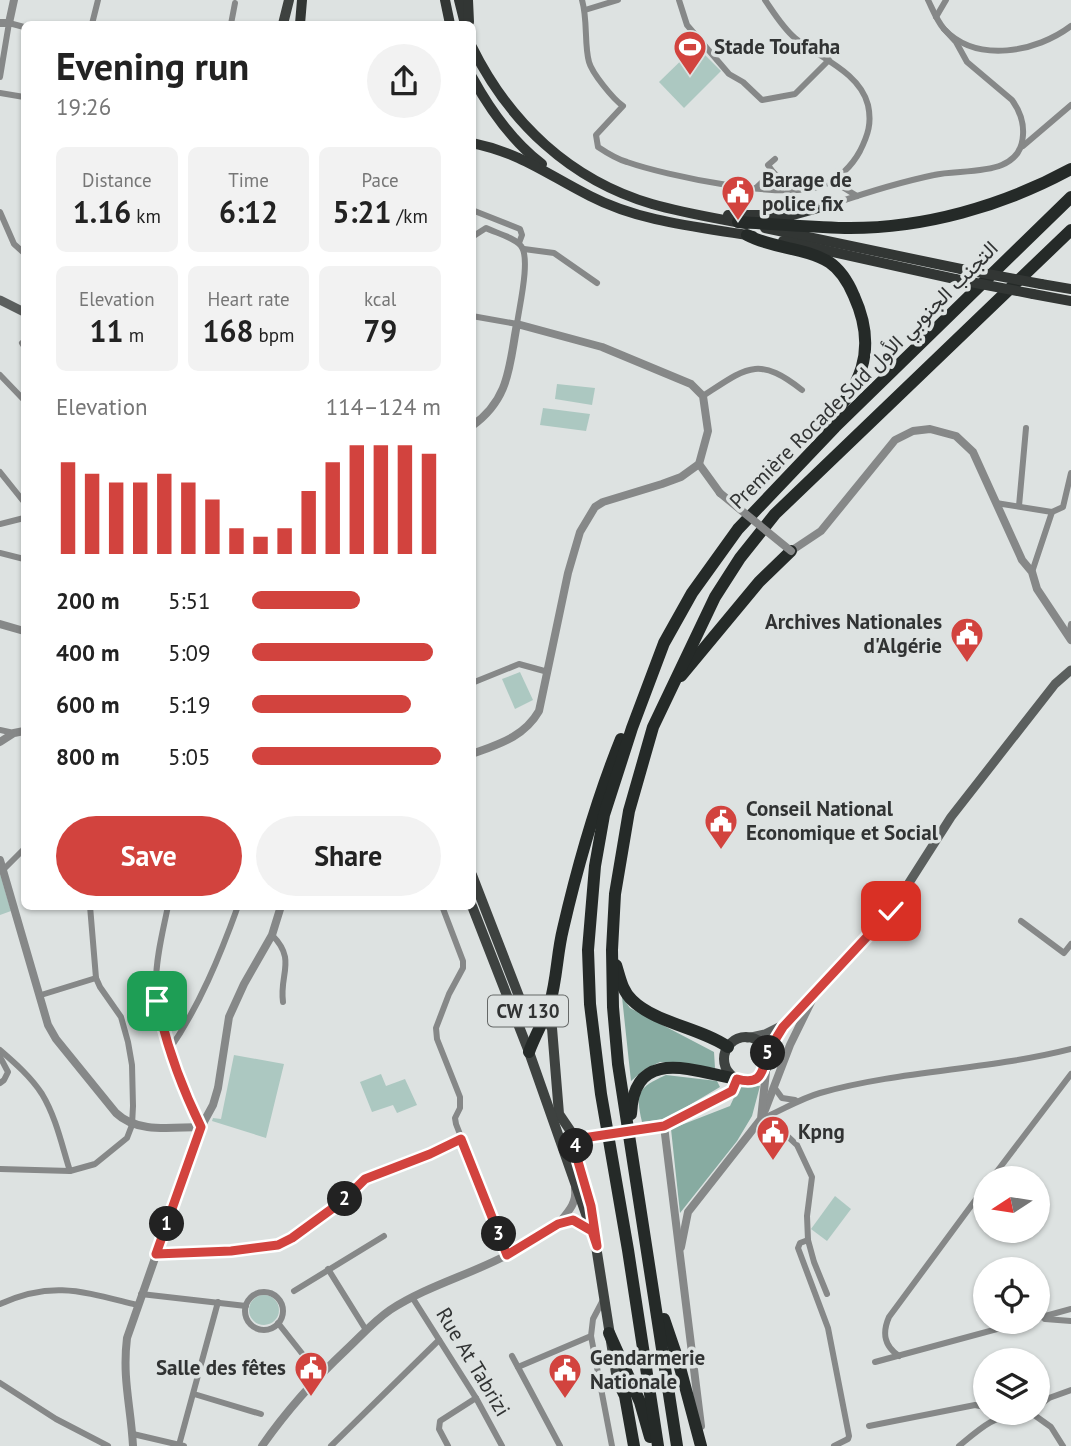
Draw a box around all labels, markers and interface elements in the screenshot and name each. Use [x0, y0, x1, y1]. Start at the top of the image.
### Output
sports icon: Stade Toufaha [671, 28, 709, 77]
place label: Stade Toufaha [714, 33, 840, 60]
text: Evening run [56, 41, 249, 90]
button: share [367, 44, 441, 118]
text: 19:26 [56, 92, 111, 121]
place label: Barage de police fix [762, 166, 852, 217]
text: Distance [82, 168, 152, 192]
text: Time [228, 168, 269, 192]
text: Pace [362, 168, 399, 192]
public building icon: Barage de police fix [719, 173, 757, 222]
text: 1.16 [73, 192, 131, 231]
text: 6:12 [219, 192, 278, 231]
text: 5:21 [332, 192, 392, 231]
text: km [131, 204, 161, 228]
text: /km [392, 204, 428, 228]
street label: Première Rocade Sud التجنب الجنوبي الأول [724, 235, 1006, 517]
text: Elevation [79, 287, 155, 311]
text: Heart rate [207, 287, 290, 311]
text: kcal [364, 287, 396, 311]
text: 11 [90, 311, 124, 350]
text: 168 [202, 311, 253, 350]
text: 79 [363, 311, 397, 350]
text: m [124, 323, 144, 347]
text: bpm [253, 323, 295, 347]
text: Elevation [56, 392, 148, 421]
text: 114–124 m [326, 392, 441, 421]
text: 200 m [56, 586, 119, 615]
text: 5:51 [168, 586, 211, 615]
place label: Archives Nationales d'Algérie [765, 608, 942, 659]
public building icon: Archives Nationales d'Algérie [948, 615, 986, 664]
text: 400 m [56, 638, 119, 667]
text: 5:09 [168, 638, 211, 667]
text: 600 m [56, 690, 119, 719]
text: 5:19 [168, 690, 211, 719]
text: 800 m [56, 742, 119, 771]
text: 5:05 [168, 742, 211, 771]
place label: Conseil National Economique et Social [746, 795, 939, 846]
public building icon: Conseil National Economique et Social [702, 802, 740, 851]
button: Save [56, 816, 242, 896]
button: Share [256, 816, 441, 896]
pin [861, 881, 921, 941]
icon: check [872, 892, 910, 930]
pin [127, 971, 187, 1031]
icon: arrive [138, 982, 176, 1020]
road number: CW 130 [488, 995, 568, 1026]
pin: 5 [750, 1036, 786, 1070]
text: 5 [762, 1040, 773, 1064]
public building icon: Kpng [754, 1113, 792, 1162]
place label: Kpng [798, 1118, 845, 1145]
pin: 4 [558, 1128, 594, 1164]
text: 4 [570, 1133, 581, 1157]
north arrow [973, 1166, 1050, 1242]
map controls [973, 1166, 1050, 1425]
pin: 2 [328, 1182, 362, 1216]
text: 2 [339, 1186, 350, 1210]
pin: 1 [150, 1206, 184, 1242]
text: 1 [161, 1211, 172, 1235]
pin: 3 [482, 1216, 516, 1252]
text: 3 [493, 1221, 504, 1245]
button: locate [973, 1257, 1050, 1334]
street label: Rue At Tabrizi [430, 1302, 516, 1421]
place label: Gendarmerie Nationale [590, 1344, 705, 1395]
button: layers [973, 1348, 1050, 1425]
public building icon: Salle des fêtes [292, 1349, 330, 1398]
public building icon: Gendarmerie Nationale [546, 1351, 584, 1400]
place label: Salle des fêtes [156, 1354, 286, 1381]

